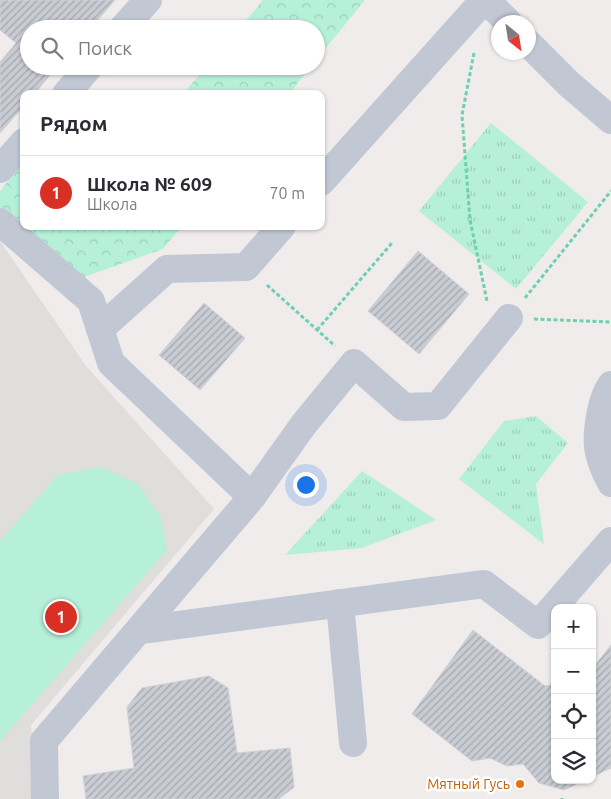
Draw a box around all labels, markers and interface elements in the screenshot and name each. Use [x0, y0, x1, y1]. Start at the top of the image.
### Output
north arrow [491, 15, 536, 60]
search box [20, 20, 325, 75]
icon: search [38, 34, 66, 62]
text: Поиск [78, 37, 132, 59]
text: Рядом [40, 111, 108, 135]
text: Школа № 609 [87, 173, 212, 195]
text: 1 [51, 184, 61, 202]
text: 70 m [269, 184, 305, 202]
text: Школа [87, 195, 137, 213]
your location [293, 472, 319, 498]
pin: 1 [45, 598, 77, 636]
map controls [551, 604, 596, 784]
button: + [551, 604, 596, 649]
button: − [551, 649, 596, 694]
button: locate [551, 694, 596, 739]
button: layers [551, 739, 596, 784]
place label: Мятный Гусь [427, 776, 510, 792]
marker: Мятный Гусь [514, 778, 526, 790]

